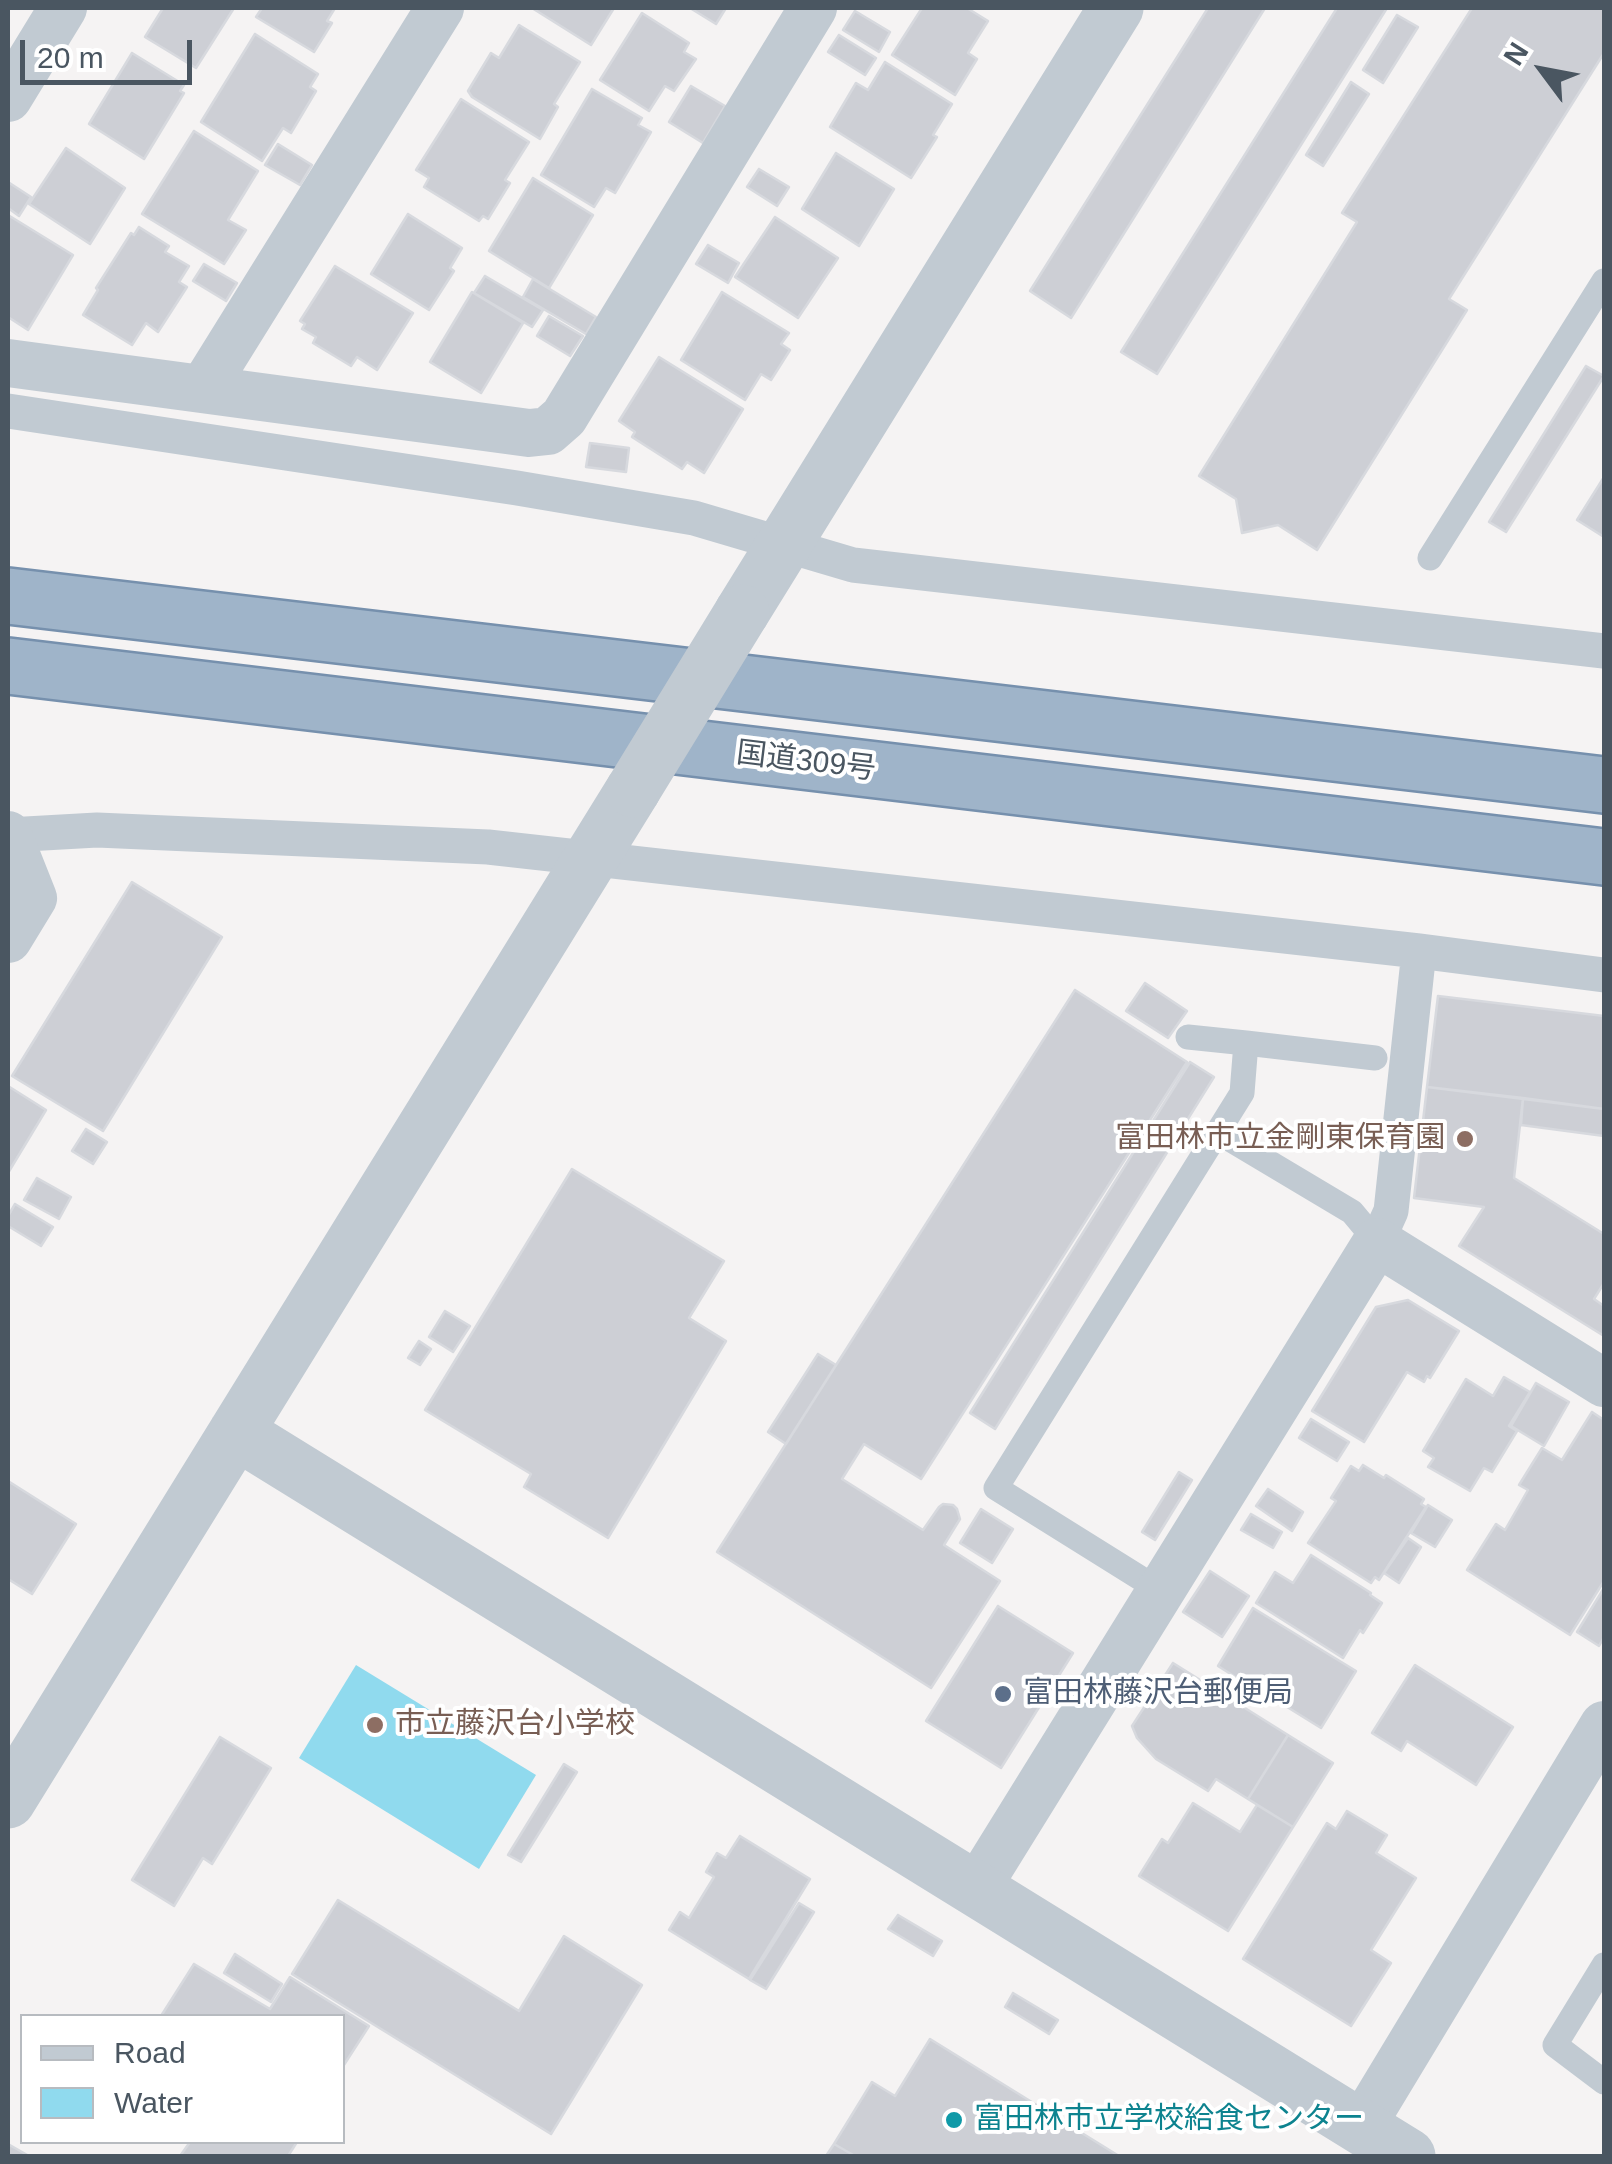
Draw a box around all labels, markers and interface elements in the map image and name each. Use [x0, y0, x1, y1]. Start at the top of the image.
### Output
scale bar [25, 20, 198, 82]
north arrow [1492, 20, 1592, 120]
text: N [1498, 37, 1535, 71]
text: 20 m [37, 41, 104, 74]
street label: 国道309号 [734, 736, 878, 788]
place label: 富田林市立金剛東保育園 [1115, 1121, 1445, 1157]
marker: 富田林市立金剛東保育園 [1454, 1128, 1476, 1150]
place label: 富田林藤沢台郵便局 [1023, 1676, 1293, 1712]
marker: 富田林藤沢台郵便局 [992, 1683, 1014, 1705]
place label: 市立藤沢台小学校 [395, 1707, 635, 1743]
marker: 市立藤沢台小学校 [364, 1714, 386, 1736]
legend [20, 2014, 345, 2144]
text: Road [114, 2036, 186, 2069]
text: Water [114, 2086, 193, 2119]
place label: 富田林市立学校給食センター [974, 2102, 1364, 2138]
marker: 富田林市立学校給食センター [943, 2109, 965, 2131]

